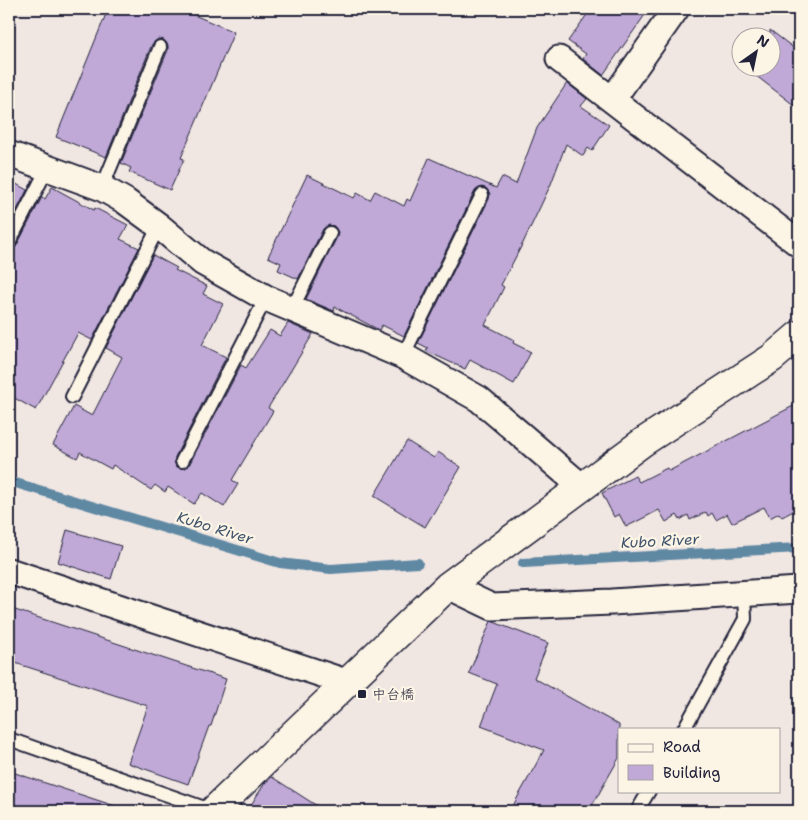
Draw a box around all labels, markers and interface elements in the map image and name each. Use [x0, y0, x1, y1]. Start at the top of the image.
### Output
north arrow [730, 28, 780, 78]
text: N [754, 31, 773, 52]
water label: Kubo River [174, 507, 256, 549]
water label: Kubo River [620, 529, 701, 553]
place label: 中台橋 [372, 685, 414, 703]
marker: 中台橋 [356, 688, 368, 700]
legend [618, 728, 780, 792]
text: Road [663, 737, 701, 757]
text: Building [663, 763, 720, 783]

